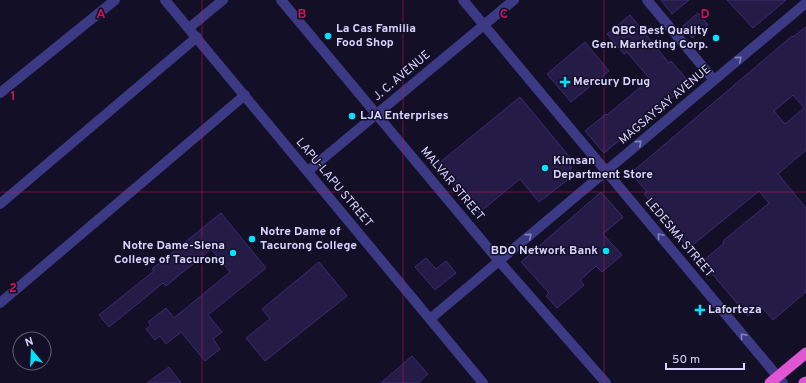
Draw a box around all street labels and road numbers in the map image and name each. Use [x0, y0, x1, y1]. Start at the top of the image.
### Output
street label: J. C. AVENUE [370, 47, 434, 105]
street label: MAGSAYSAY AVENUE [616, 62, 714, 148]
street label: LAPU-LAPU STREET [292, 135, 376, 231]
street label: MALVAR STREET [416, 144, 488, 224]
street label: LEDESMA STREET [641, 195, 717, 281]

